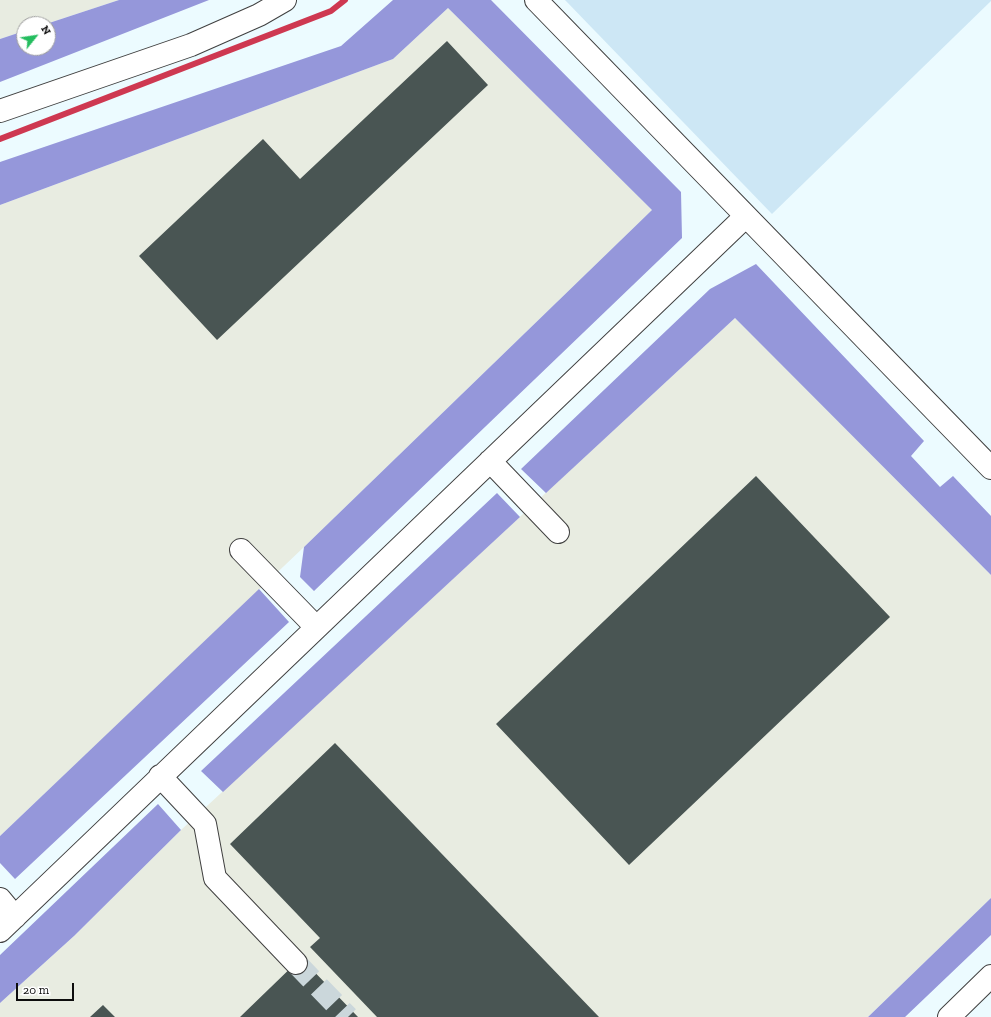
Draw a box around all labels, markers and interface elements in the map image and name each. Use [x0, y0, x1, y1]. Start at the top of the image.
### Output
north arrow [16, 16, 56, 56]
text: N [38, 23, 54, 37]
scale bar [18, 975, 76, 1001]
text: 20 m [23, 983, 49, 997]

